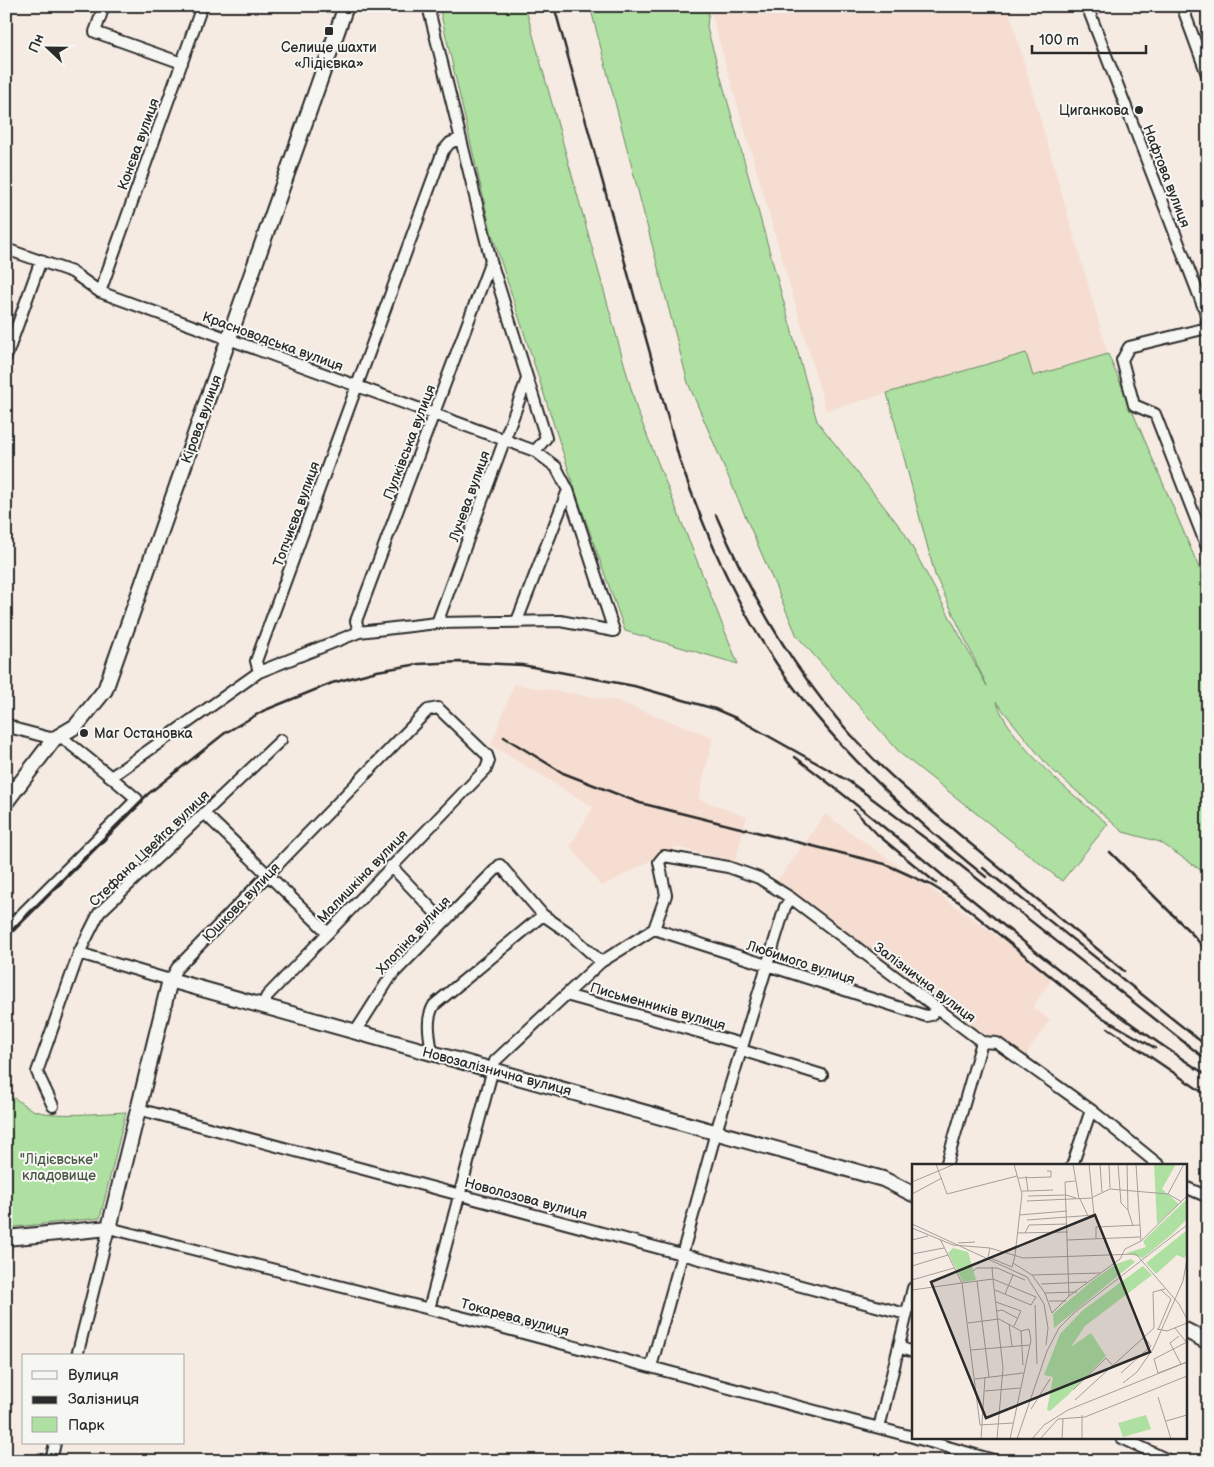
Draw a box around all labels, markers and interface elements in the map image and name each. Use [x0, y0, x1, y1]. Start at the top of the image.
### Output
north arrow [22, 22, 72, 72]
scale bar [1032, 22, 1145, 54]
marker: Селище шахти «Лідієвка» [323, 25, 335, 37]
text: Пн [25, 31, 48, 55]
text: 100 m [1039, 31, 1079, 50]
place label: Селище шахти «Лідієвка» [281, 39, 377, 72]
street label: Конєва вулиця [114, 96, 163, 192]
place label: Циганкова [1059, 102, 1130, 119]
marker: Циганкова [1133, 104, 1145, 116]
street label: Нафтова вулиця [1139, 122, 1194, 230]
street label: Красноводська вулиця [200, 308, 346, 375]
street label: Кірова вулиця [178, 373, 225, 466]
street label: Пулківська вулиця [380, 382, 439, 502]
street label: Лучева вулиця [445, 448, 494, 545]
street label: Топчиєва вулиця [270, 459, 323, 569]
place label: Маг Остановка [94, 725, 193, 742]
marker: Маг Остановка [78, 727, 90, 739]
street label: Стефана Цвейга вулиця [86, 786, 213, 910]
street label: Малишкіна вулиця [314, 826, 411, 926]
street label: Юшкова вулиця [199, 859, 284, 946]
street label: Хлопіна вулиця [373, 893, 454, 978]
street label: Любимого вулиця [743, 937, 857, 988]
street label: Залізнична вулиця [870, 939, 979, 1026]
street label: Письменників вулиця [588, 979, 728, 1034]
street label: Новозалізнична вулиця [420, 1043, 574, 1100]
park label: "Лідієвське" кладовище [20, 1151, 98, 1184]
inset map [912, 1164, 1186, 1440]
street label: Новолозова вулиця [463, 1174, 589, 1223]
street label: Токарева вулиця [459, 1295, 571, 1340]
legend [22, 1354, 185, 1444]
text: Вулиця [68, 1366, 119, 1385]
text: Залізниця [68, 1390, 139, 1409]
text: Парк [68, 1416, 105, 1435]

